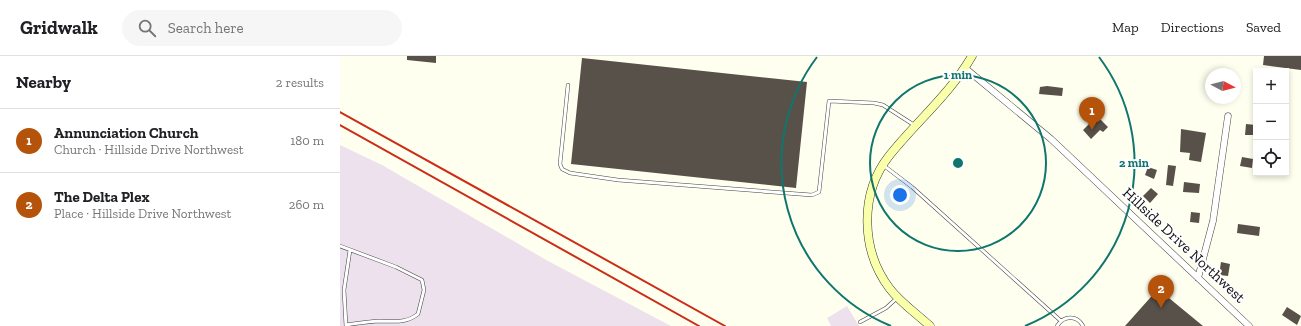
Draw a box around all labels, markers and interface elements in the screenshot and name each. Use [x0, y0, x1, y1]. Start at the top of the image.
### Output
search box [122, 10, 402, 46]
text: Gridwalk [20, 16, 98, 39]
icon: search [136, 17, 158, 39]
text: Search here [168, 19, 244, 37]
text: Map [1112, 19, 1139, 36]
text: Directions [1161, 19, 1224, 36]
text: Saved [1246, 19, 1281, 36]
text: 1 min [944, 68, 972, 82]
north arrow [1205, 68, 1241, 104]
map controls [1253, 68, 1289, 176]
button: + [1253, 68, 1289, 104]
text: Nearby [16, 72, 71, 92]
text: 2 results [276, 75, 324, 90]
pin: 1 [1079, 97, 1105, 130]
button: − [1253, 104, 1289, 140]
text: Annunciation Church [54, 124, 198, 142]
text: 1 [26, 133, 32, 148]
text: 180 m [290, 133, 324, 148]
button: locate [1253, 140, 1289, 176]
text: Church · Hillside Drive Northwest [54, 142, 244, 157]
centre of rings [951, 156, 965, 170]
text: 2 min [1119, 156, 1149, 170]
street label: Hillside Drive Northwest [1119, 184, 1249, 307]
your location [890, 185, 910, 205]
text: The Delta Plex [54, 188, 149, 206]
text: 2 [26, 197, 32, 212]
text: 260 m [289, 197, 324, 212]
text: Place · Hillside Drive Northwest [54, 206, 231, 221]
pin: 2 [1148, 275, 1174, 308]

